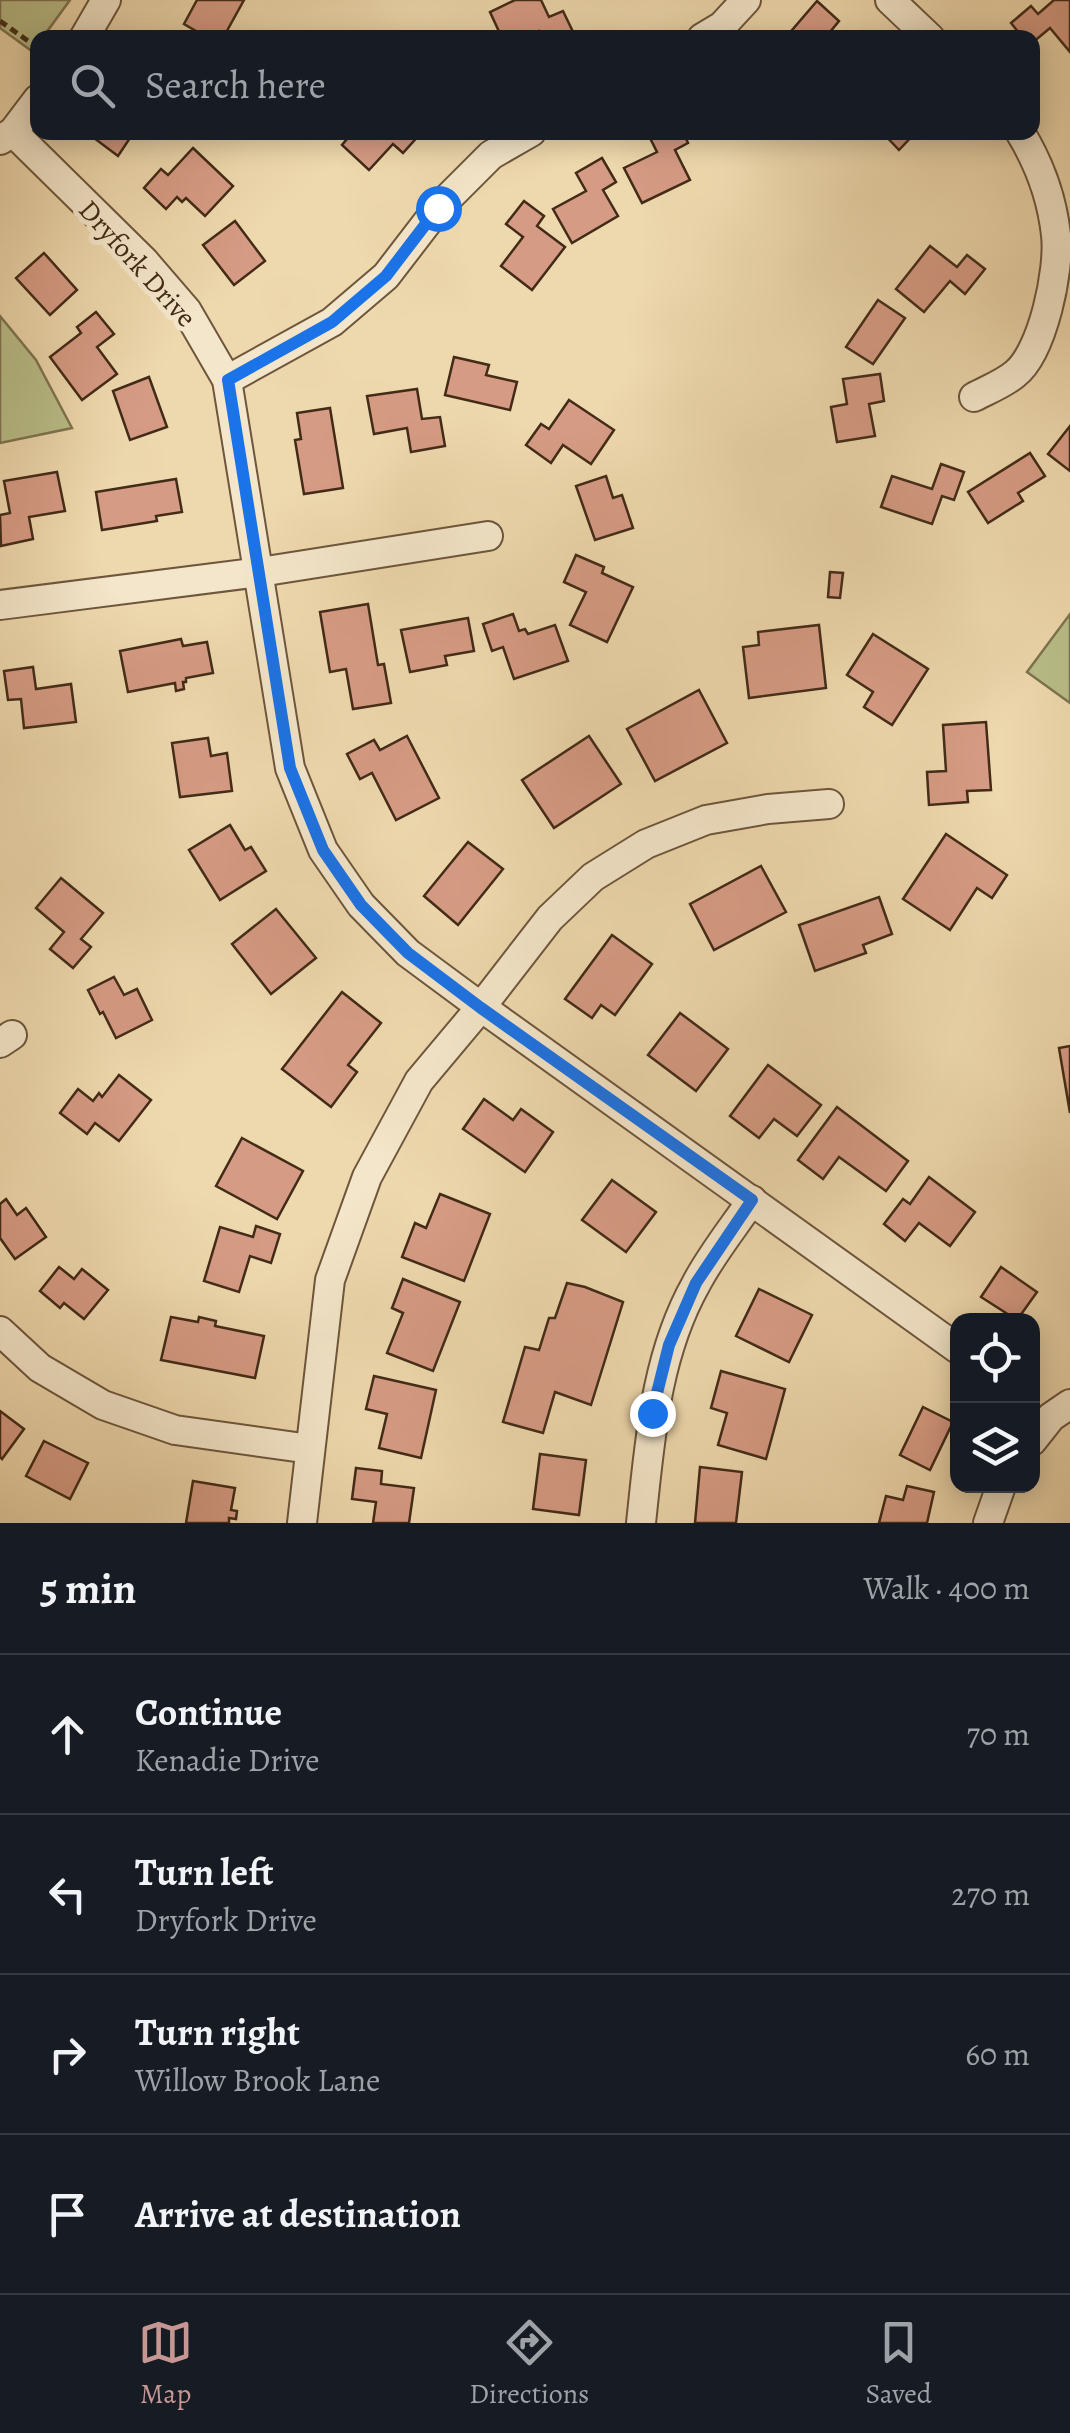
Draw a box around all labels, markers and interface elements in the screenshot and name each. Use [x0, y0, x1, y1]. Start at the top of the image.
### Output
search box [30, 30, 1040, 140]
icon: search [65, 58, 120, 113]
text: Search here [145, 59, 326, 111]
route start [416, 186, 462, 232]
street label: Dryfork Drive [70, 192, 205, 335]
map controls [950, 1313, 1040, 1493]
button: locate [950, 1313, 1040, 1403]
route end [630, 1391, 676, 1437]
button: layers [950, 1403, 1040, 1493]
text: 5 min [40, 1560, 136, 1617]
text: Walk · 400 m [864, 1566, 1030, 1610]
text: Continue [135, 1686, 282, 1738]
icon: ahead [40, 1707, 95, 1762]
text: 70 m [967, 1712, 1030, 1756]
text: Kenadie Drive [135, 1738, 320, 1782]
text: Turn left [135, 1846, 274, 1898]
icon: left [40, 1867, 95, 1922]
text: 270 m [951, 1872, 1030, 1916]
text: Dryfork Drive [135, 1898, 317, 1942]
text: Turn right [135, 2006, 300, 2058]
icon: right [40, 2027, 95, 2082]
text: 60 m [965, 2032, 1030, 2076]
text: Willow Brook Lane [135, 2058, 380, 2102]
icon: arrive [40, 2187, 95, 2242]
text: Arrive at destination [135, 2188, 461, 2240]
tab: Map [138, 2315, 193, 2413]
tab: Directions [469, 2315, 589, 2413]
tab: Saved [866, 2315, 932, 2413]

